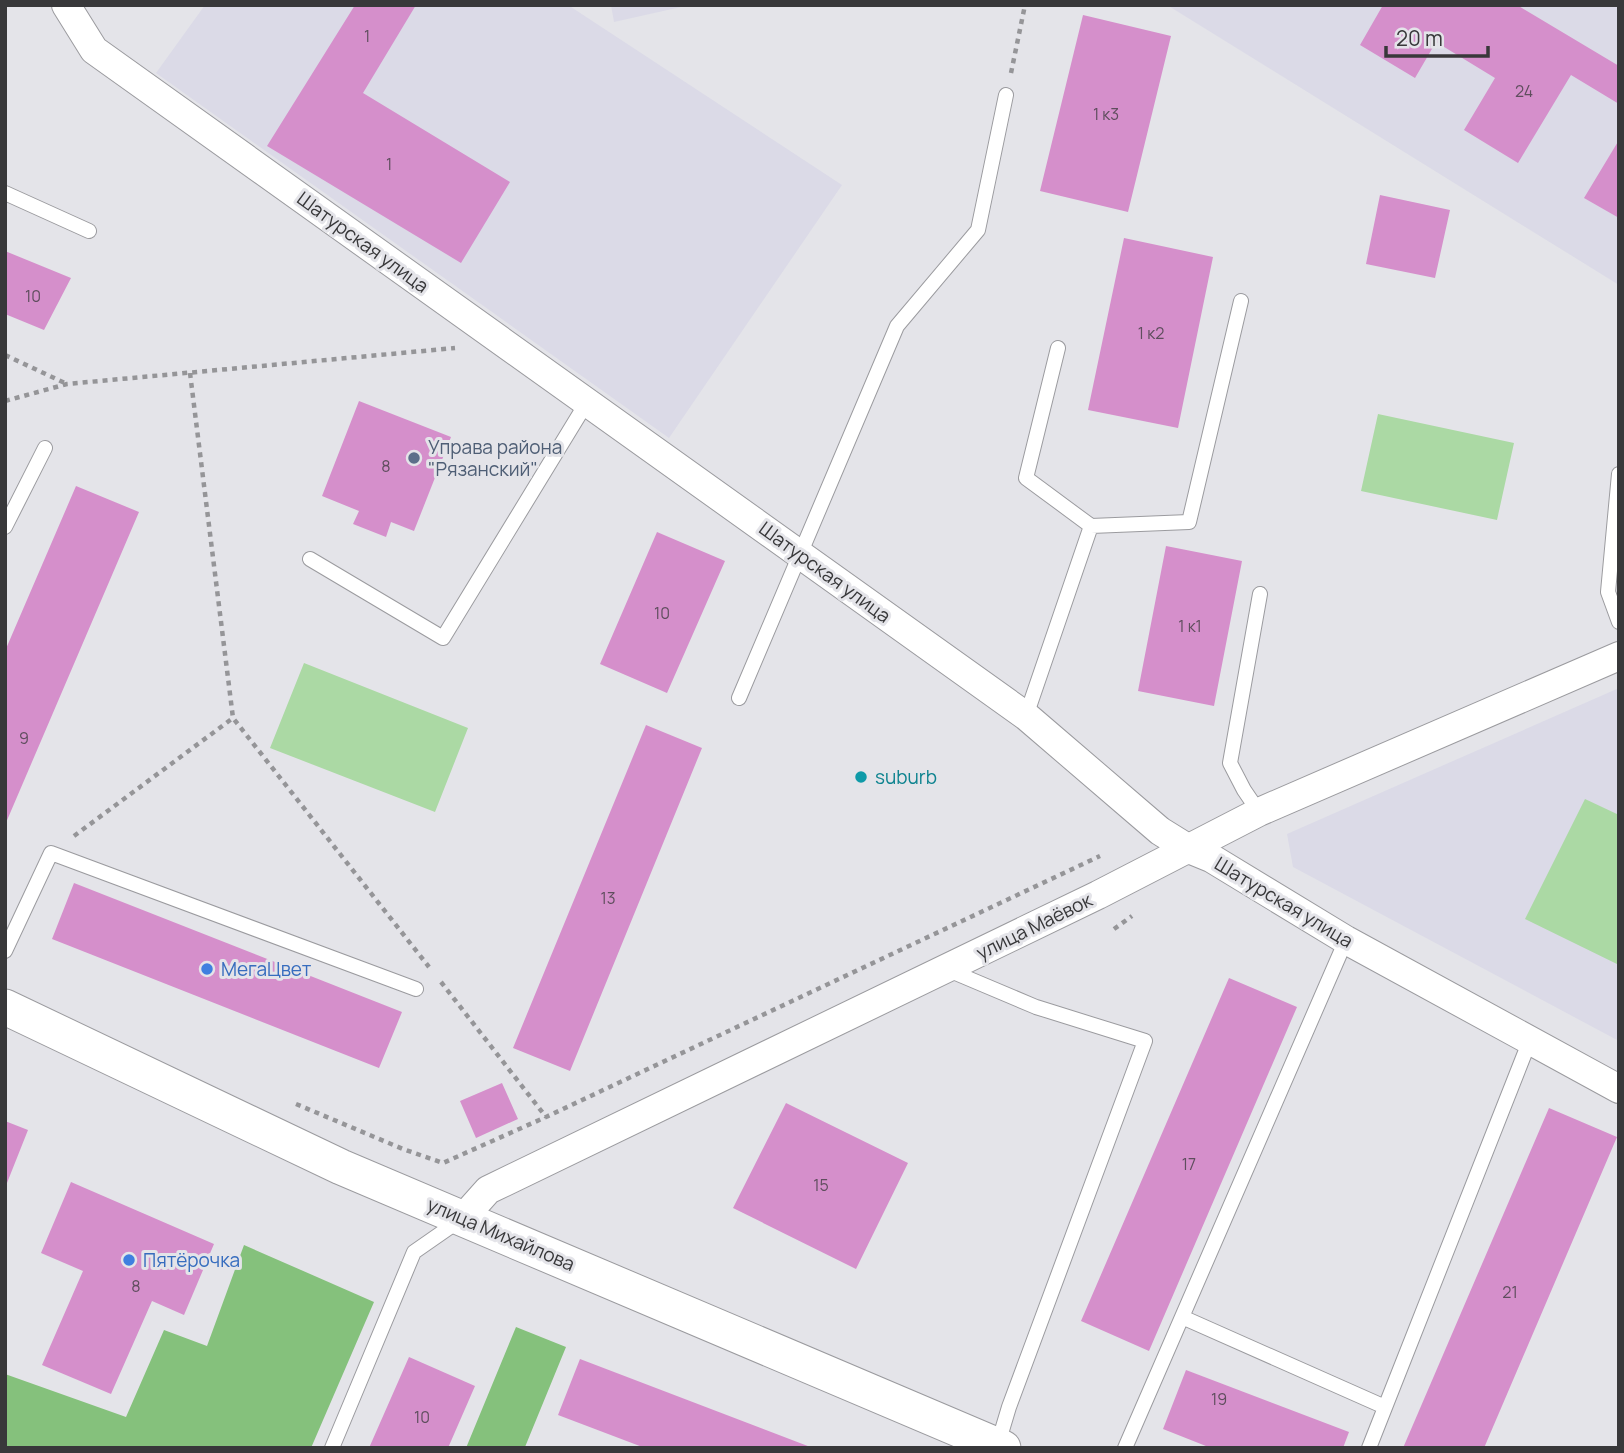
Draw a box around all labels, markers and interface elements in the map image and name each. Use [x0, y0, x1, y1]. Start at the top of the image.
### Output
scale bar [1386, 14, 1488, 58]
text: 20 m [1396, 24, 1443, 52]
house number: 1 [364, 25, 370, 47]
house number: 24 [1515, 80, 1533, 102]
house number: 1 к3 [1093, 103, 1119, 125]
house number: 1 [386, 153, 392, 175]
street label: Шатурская улица [292, 185, 434, 299]
house number: 10 [25, 285, 41, 307]
house number: 1 к2 [1138, 322, 1164, 344]
place label: Управа района "Рязанский" [428, 434, 562, 482]
marker: Управа района "Рязанский" [406, 450, 422, 466]
house number: 8 [381, 455, 391, 477]
street label: Шатурская улица [754, 515, 896, 629]
house number: 10 [654, 602, 670, 624]
house number: 1 к1 [1178, 615, 1202, 637]
house number: 9 [19, 727, 29, 749]
place label: suburb [875, 764, 937, 790]
marker: suburb [853, 769, 869, 785]
street label: Шатурская улица [1210, 850, 1358, 954]
street label: улица Маёвок [972, 886, 1097, 965]
house number: 13 [600, 887, 616, 909]
place label: МегаЦвет [221, 956, 312, 982]
marker: МегаЦвет [199, 961, 215, 977]
house number: 17 [1182, 1153, 1196, 1175]
house number: 15 [813, 1174, 829, 1196]
street label: улица Михайлова [423, 1191, 579, 1277]
place label: Пятёрочка [143, 1247, 240, 1273]
marker: Пятёрочка [121, 1252, 137, 1268]
house number: 8 [131, 1275, 141, 1297]
house number: 21 [1502, 1281, 1518, 1303]
house number: 19 [1211, 1388, 1227, 1410]
house number: 10 [414, 1406, 430, 1428]

